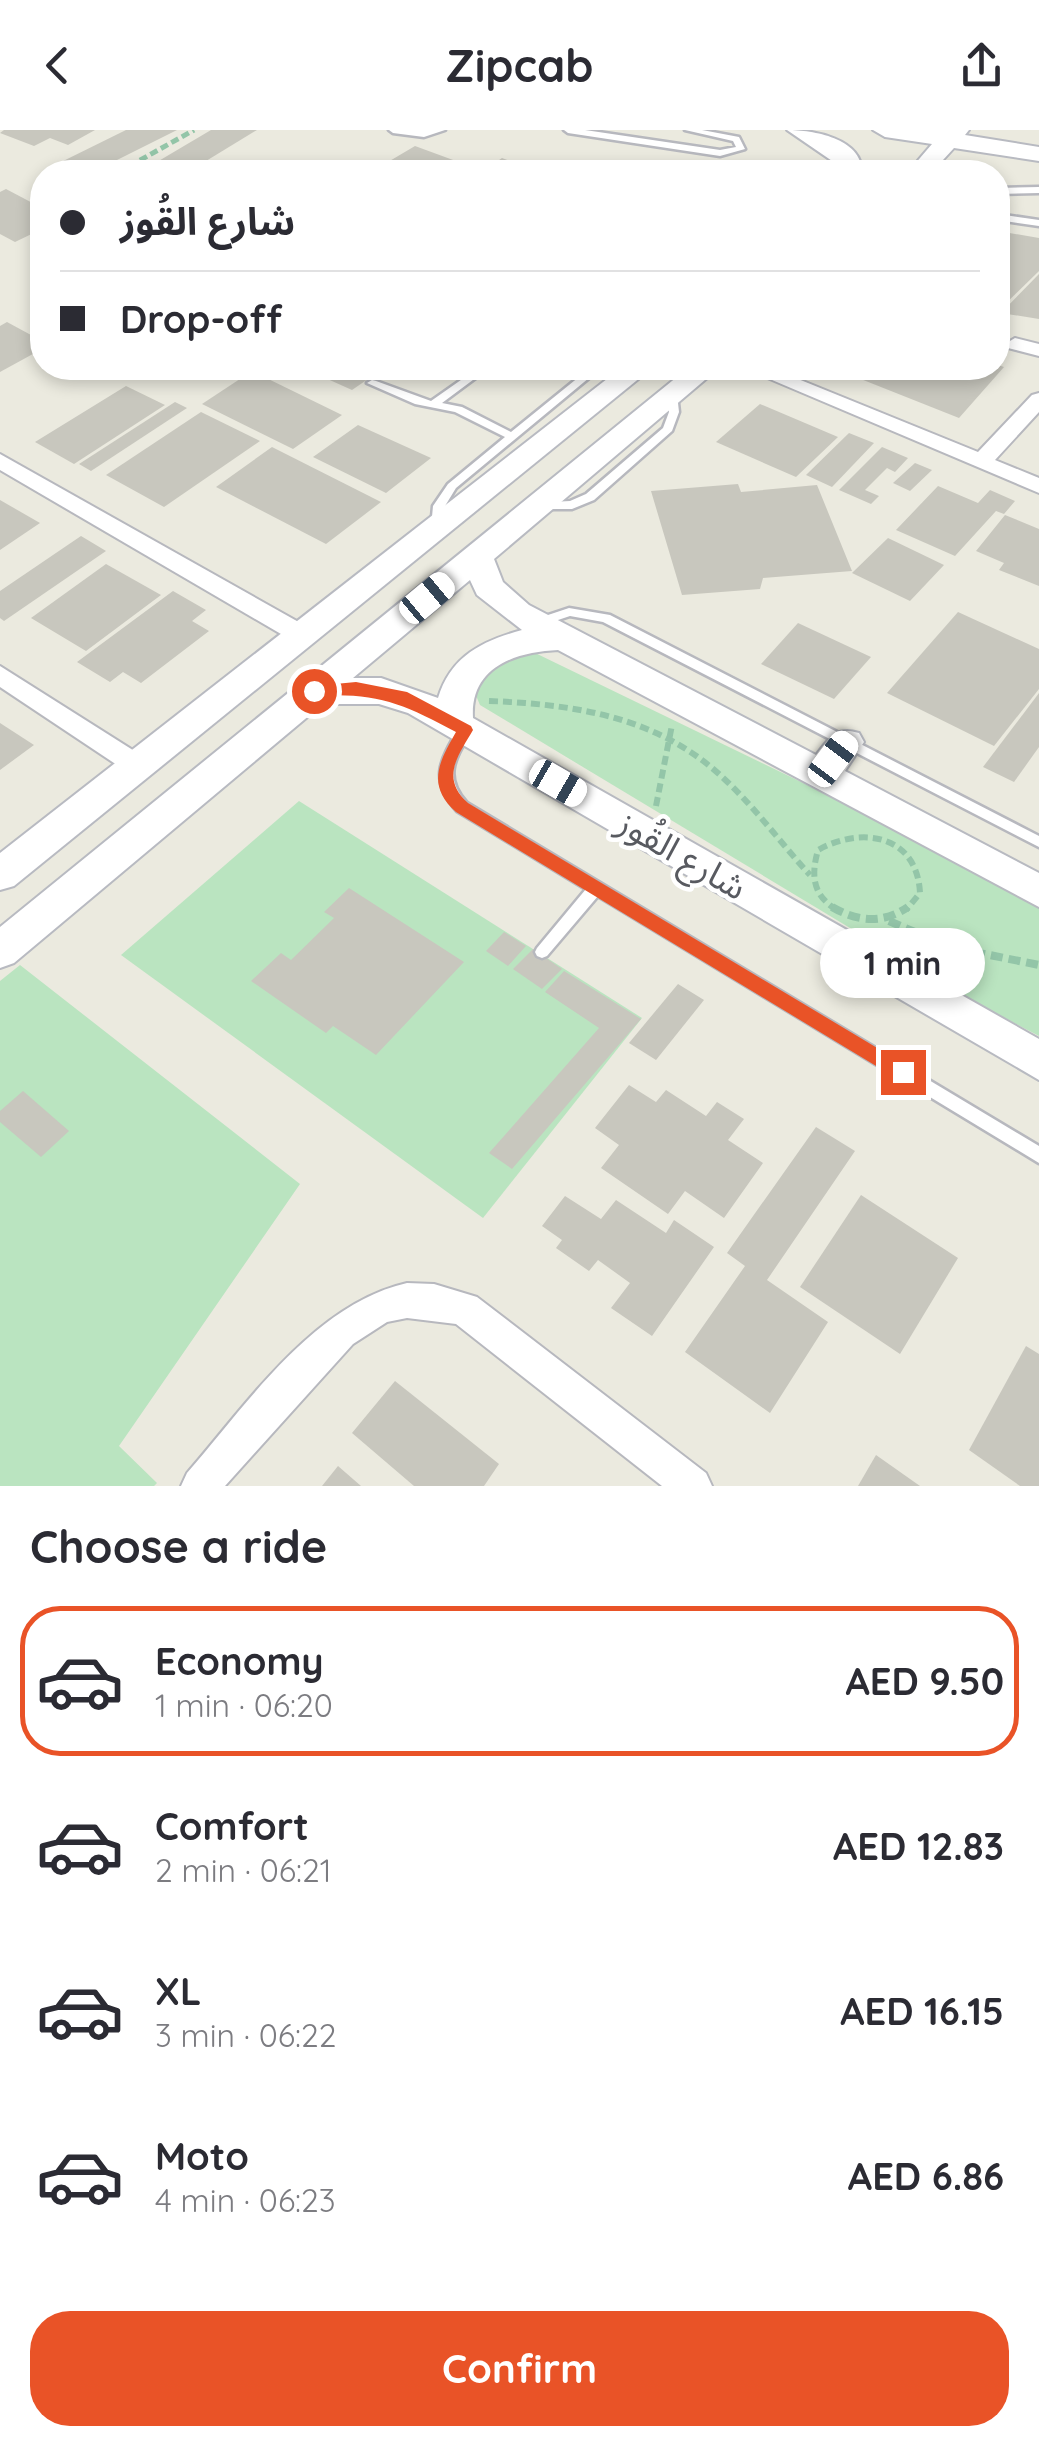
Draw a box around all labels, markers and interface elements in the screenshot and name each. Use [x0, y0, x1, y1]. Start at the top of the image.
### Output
text: Zipcab [446, 37, 593, 93]
icon: back [30, 38, 85, 93]
icon: share [954, 38, 1009, 93]
text: شارع القُوز [120, 197, 295, 245]
text: Drop-off [120, 295, 282, 343]
car [394, 567, 460, 629]
route start [292, 669, 337, 714]
car [803, 726, 863, 792]
car [525, 755, 591, 811]
street label: شارع القُوز [607, 799, 755, 913]
callout: 1 min [820, 927, 986, 997]
text: 1 min [864, 943, 941, 983]
route end [881, 1050, 926, 1095]
text: Choose a ride [30, 1518, 327, 1574]
icon: car [35, 1636, 125, 1726]
text: Economy [155, 1637, 324, 1685]
text: AED 9.50 [845, 1657, 1004, 1705]
text: 1 min · 06:20 [155, 1685, 333, 1725]
icon: car [35, 1801, 125, 1891]
text: Comfort [155, 1802, 309, 1850]
text: AED 12.83 [833, 1822, 1004, 1870]
text: 2 min · 06:21 [155, 1850, 332, 1890]
icon: car [35, 1966, 125, 2056]
text: XL [155, 1967, 201, 2015]
text: AED 16.15 [840, 1987, 1004, 2035]
text: 3 min · 06:22 [155, 2015, 336, 2055]
icon: car [35, 2131, 125, 2221]
text: Moto [155, 2132, 249, 2180]
text: AED 6.86 [848, 2152, 1004, 2200]
text: 4 min · 06:23 [155, 2180, 336, 2220]
button: Confirm [30, 2311, 1009, 2426]

